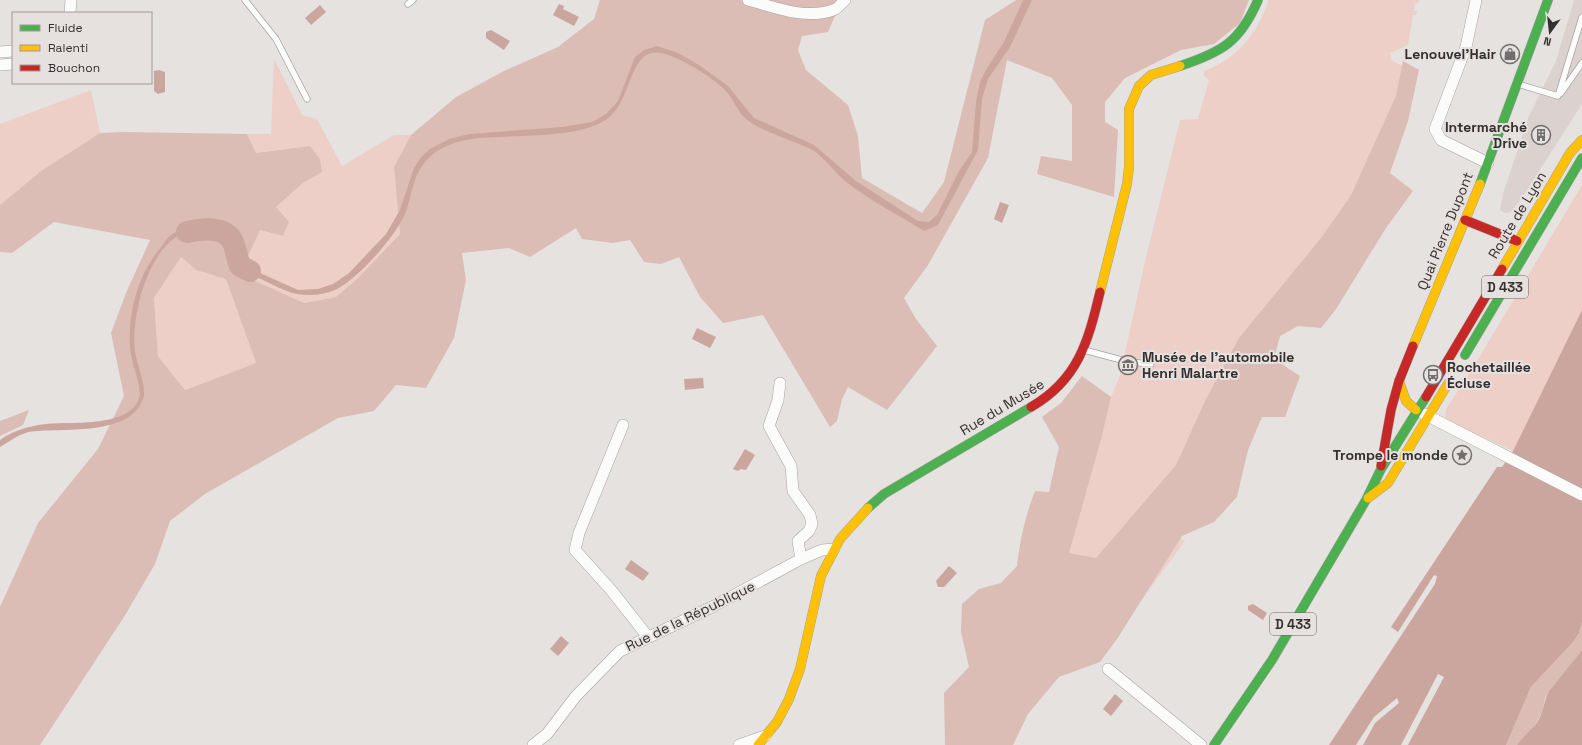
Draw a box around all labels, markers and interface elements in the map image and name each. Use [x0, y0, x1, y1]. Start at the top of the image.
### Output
legend [12, 12, 152, 84]
north arrow [1530, 12, 1570, 52]
text: Fluide [48, 20, 83, 36]
text: N [1542, 34, 1553, 49]
text: Ralenti [48, 40, 88, 56]
shop icon: Lenouvel'Hair [1499, 43, 1521, 65]
place label: Lenouvel'Hair [1405, 45, 1496, 63]
text: Bouchon [48, 60, 100, 76]
place label: Intermarché Drive [1445, 118, 1527, 152]
building icon: Intermarché Drive [1530, 124, 1552, 146]
street label: Route de Lyon [1484, 168, 1550, 262]
street label: Quai Pierre Dupont [1413, 169, 1477, 293]
road number: D 433 [1482, 276, 1528, 298]
place label: Musée de l'automobile Henri Malartre [1142, 348, 1294, 382]
museum icon: Musée de l'automobile Henri Malartre [1117, 354, 1139, 376]
place label: Rochetaillée Écluse [1447, 358, 1531, 392]
bus stop icon: Rochetaillée Écluse [1422, 364, 1444, 386]
street label: Rue du Musée [957, 375, 1047, 439]
place icon: Trompe le monde [1451, 444, 1473, 466]
place label: Trompe le monde [1333, 446, 1448, 464]
street label: Rue de la République [622, 577, 758, 655]
road number: D 433 [1270, 613, 1316, 635]

